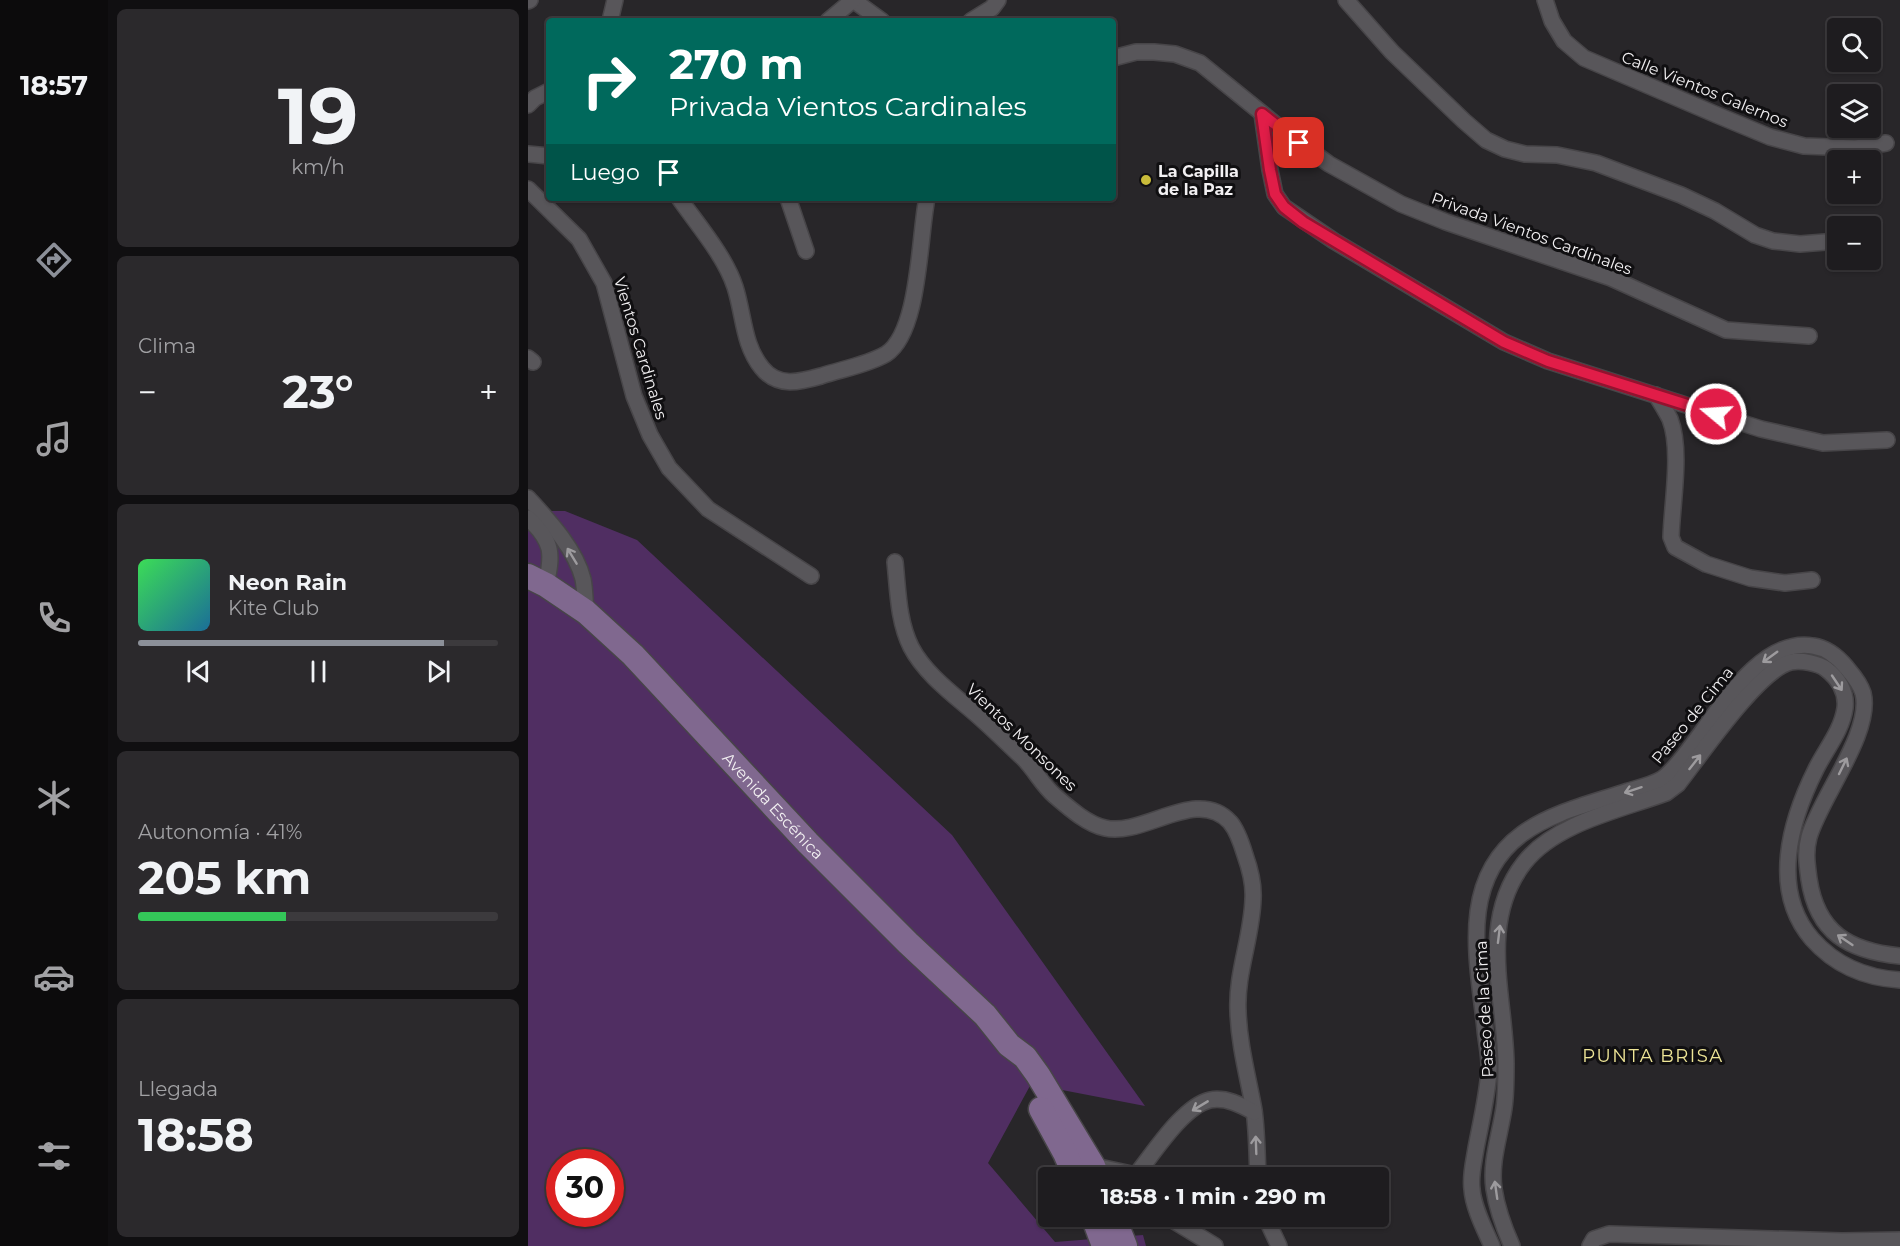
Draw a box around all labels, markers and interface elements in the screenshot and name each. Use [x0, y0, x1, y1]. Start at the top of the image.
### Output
map controls [1827, 18, 1881, 270]
button: search [1827, 18, 1881, 72]
text: 270 m [669, 38, 803, 90]
icon: right [570, 42, 648, 120]
street label: Calle Vientos Galernos [1619, 47, 1791, 132]
text: 19 [278, 68, 358, 164]
text: 18:57 [20, 69, 88, 102]
button: layers [1827, 84, 1881, 138]
text: Privada Vientos Cardinales [669, 90, 1027, 123]
pin [1273, 117, 1324, 168]
icon: arrive [1282, 126, 1315, 159]
button: + [1827, 150, 1881, 204]
text: km/h [291, 155, 345, 179]
icon: arrive [652, 156, 685, 189]
text: Luego [570, 159, 640, 186]
place label: La Capilla de la Paz [1158, 162, 1239, 199]
marker: La Capilla de la Paz [1139, 173, 1153, 187]
street label: Privada Vientos Cardinales [1429, 188, 1635, 279]
button: − [1827, 216, 1881, 270]
icon: directions [33, 239, 75, 281]
street label: Vientos Cardinales [610, 275, 671, 422]
text: Clima [138, 334, 196, 358]
text: 23° [282, 364, 354, 419]
text: − [138, 372, 157, 412]
text: + [479, 372, 498, 412]
position arrow [1684, 382, 1748, 446]
icon: music [33, 418, 75, 460]
one-way arrow [566, 548, 578, 565]
text: Neon Rain [228, 569, 347, 596]
text: Kite Club [228, 596, 319, 620]
icon: phone [33, 597, 75, 639]
one-way arrow [1762, 651, 1778, 663]
icon: previous [182, 655, 215, 688]
icon: pause [302, 655, 335, 688]
icon: next [422, 655, 455, 688]
street label: Paseo de Cima [1648, 663, 1737, 768]
one-way arrow [1831, 674, 1843, 690]
street label: Vientos Monsones [962, 680, 1081, 795]
street label: Avenida Escénica [718, 749, 828, 863]
one-way arrow [1688, 755, 1701, 771]
one-way arrow [1838, 757, 1850, 775]
icon: climate [33, 777, 75, 819]
one-way arrow [1624, 785, 1642, 796]
text: Autonomía · 41% [138, 820, 302, 844]
text: 205 km [138, 850, 311, 905]
one-way arrow [1494, 925, 1505, 944]
one-way arrow [1837, 934, 1854, 946]
street label: Paseo de la Cima [1471, 940, 1498, 1078]
icon: car [33, 956, 75, 998]
district label: PUNTA BRISA [1582, 1045, 1724, 1067]
text: Llegada [138, 1077, 218, 1101]
one-way arrow [1192, 1100, 1209, 1112]
text: 18:58 [138, 1107, 254, 1162]
icon: filters [33, 1135, 75, 1177]
one-way arrow [1251, 1135, 1262, 1155]
speed limit sign: 30 [546, 1149, 624, 1227]
one-way arrow [1490, 1181, 1501, 1200]
text: 18:58 · 1 min · 290 m [1101, 1183, 1326, 1210]

